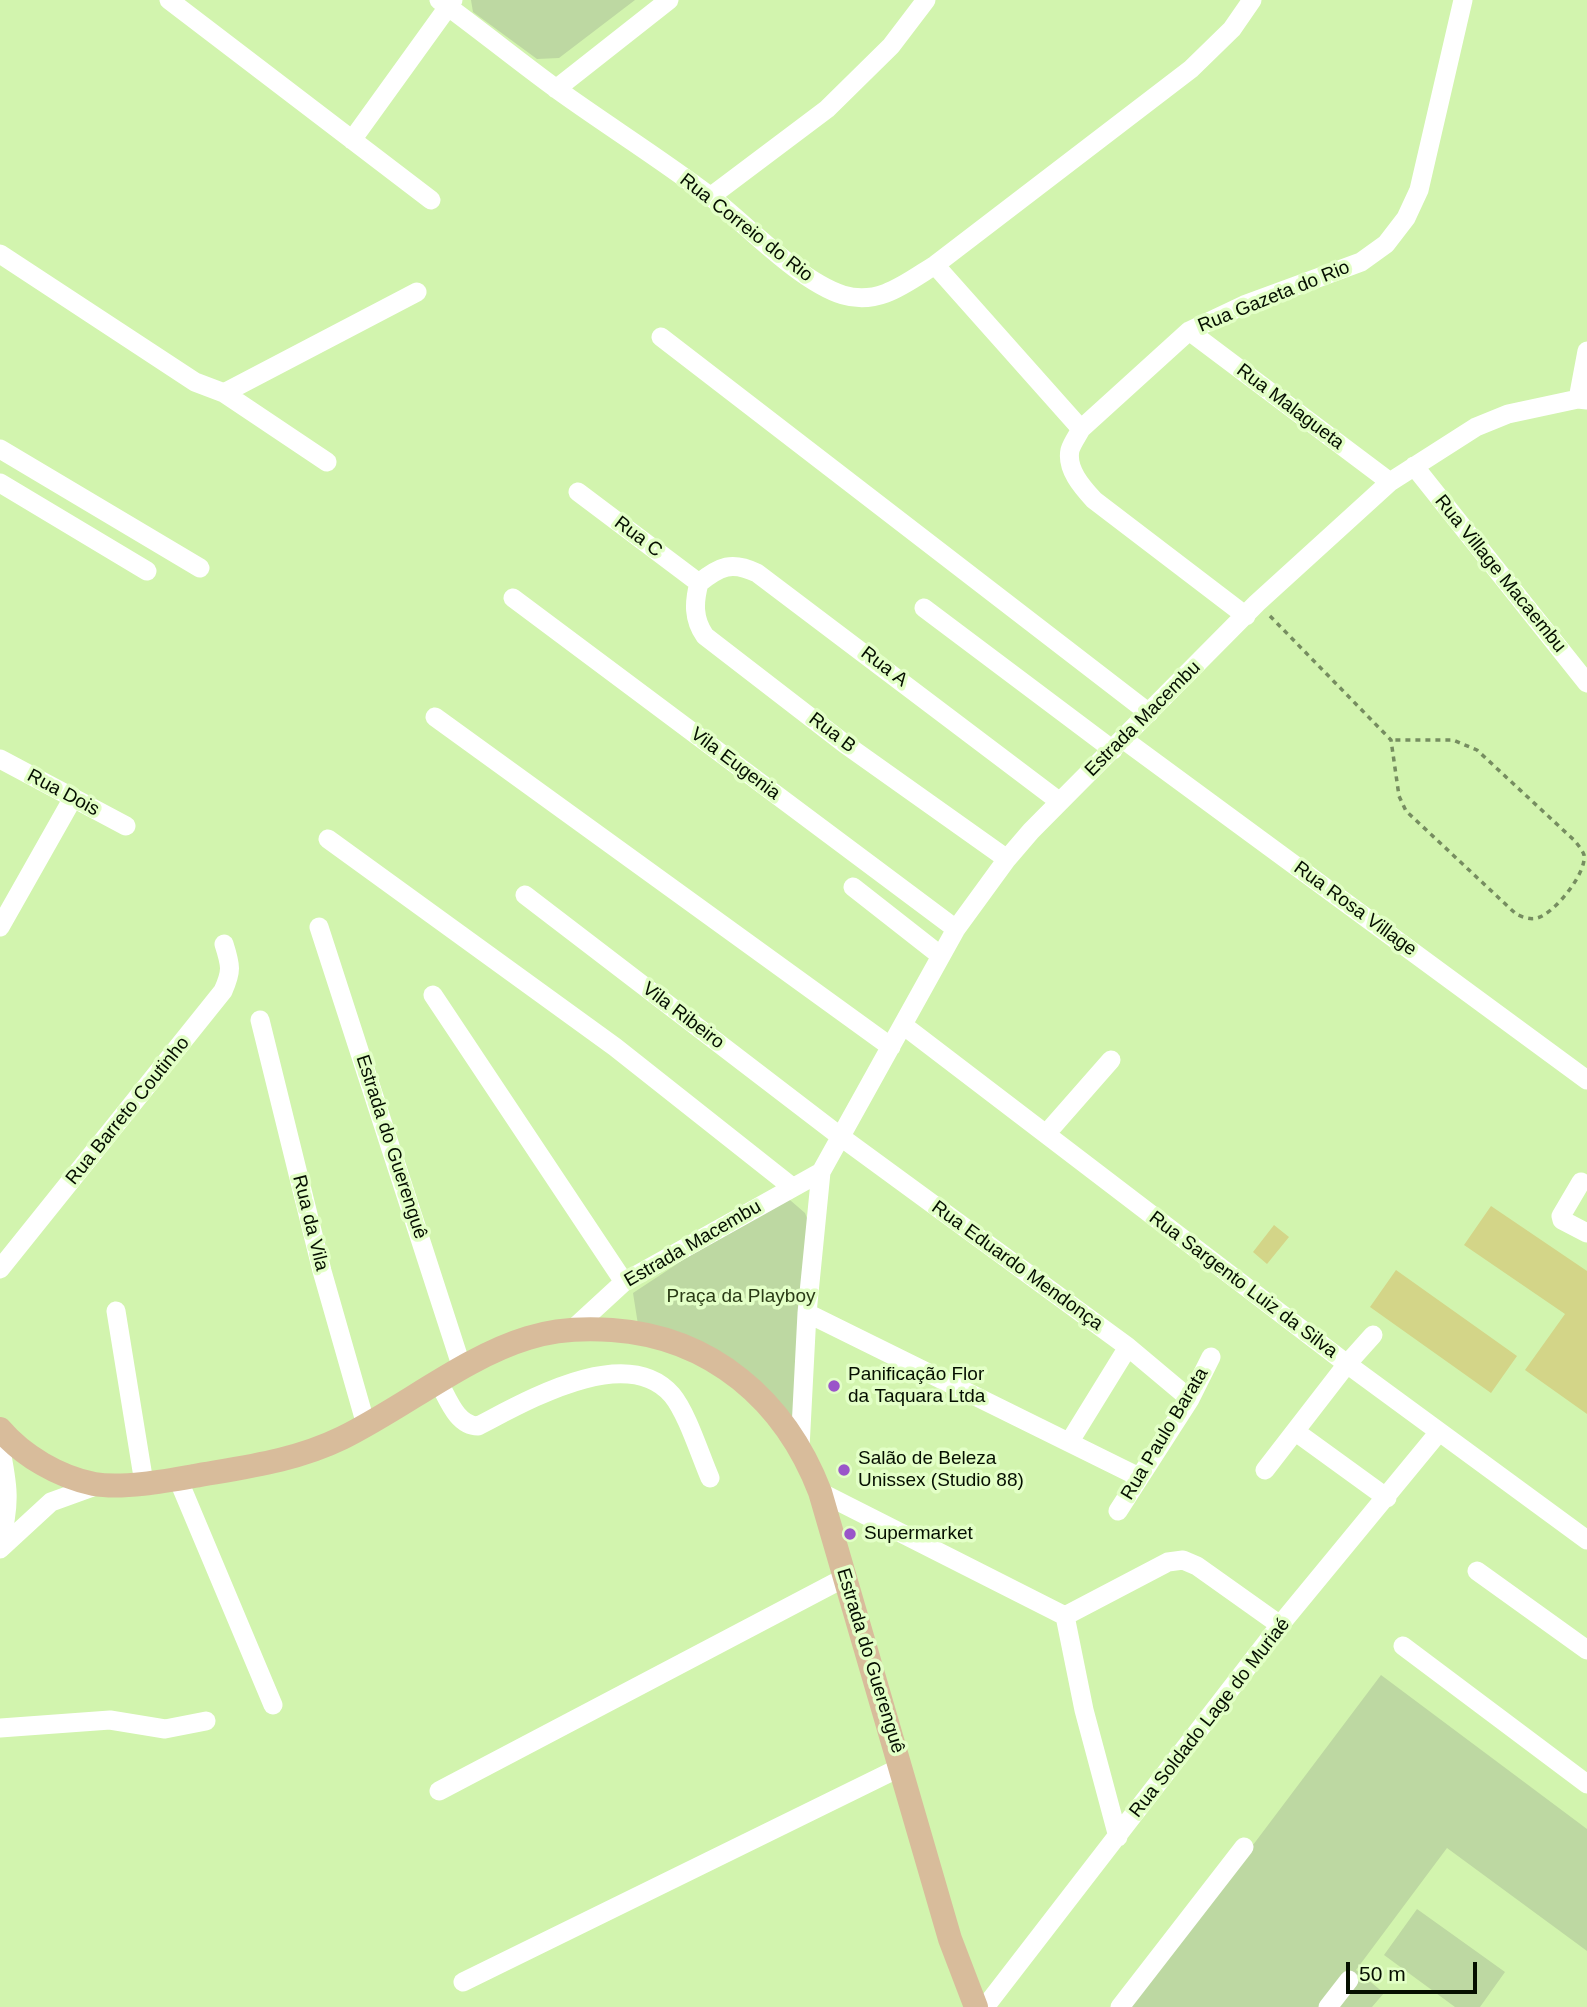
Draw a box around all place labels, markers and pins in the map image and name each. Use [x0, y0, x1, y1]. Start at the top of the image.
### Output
place label: Panificação Flor da Taquara Ltda [848, 1364, 985, 1408]
marker: Panificação Flor da Taquara Ltda [826, 1378, 842, 1394]
place label: Salão de Beleza Unissex (Studio 88) [858, 1448, 1024, 1492]
marker: Salão de Beleza Unissex (Studio 88) [836, 1462, 852, 1478]
place label: Supermarket [864, 1523, 973, 1545]
marker: Supermarket [842, 1526, 858, 1542]

